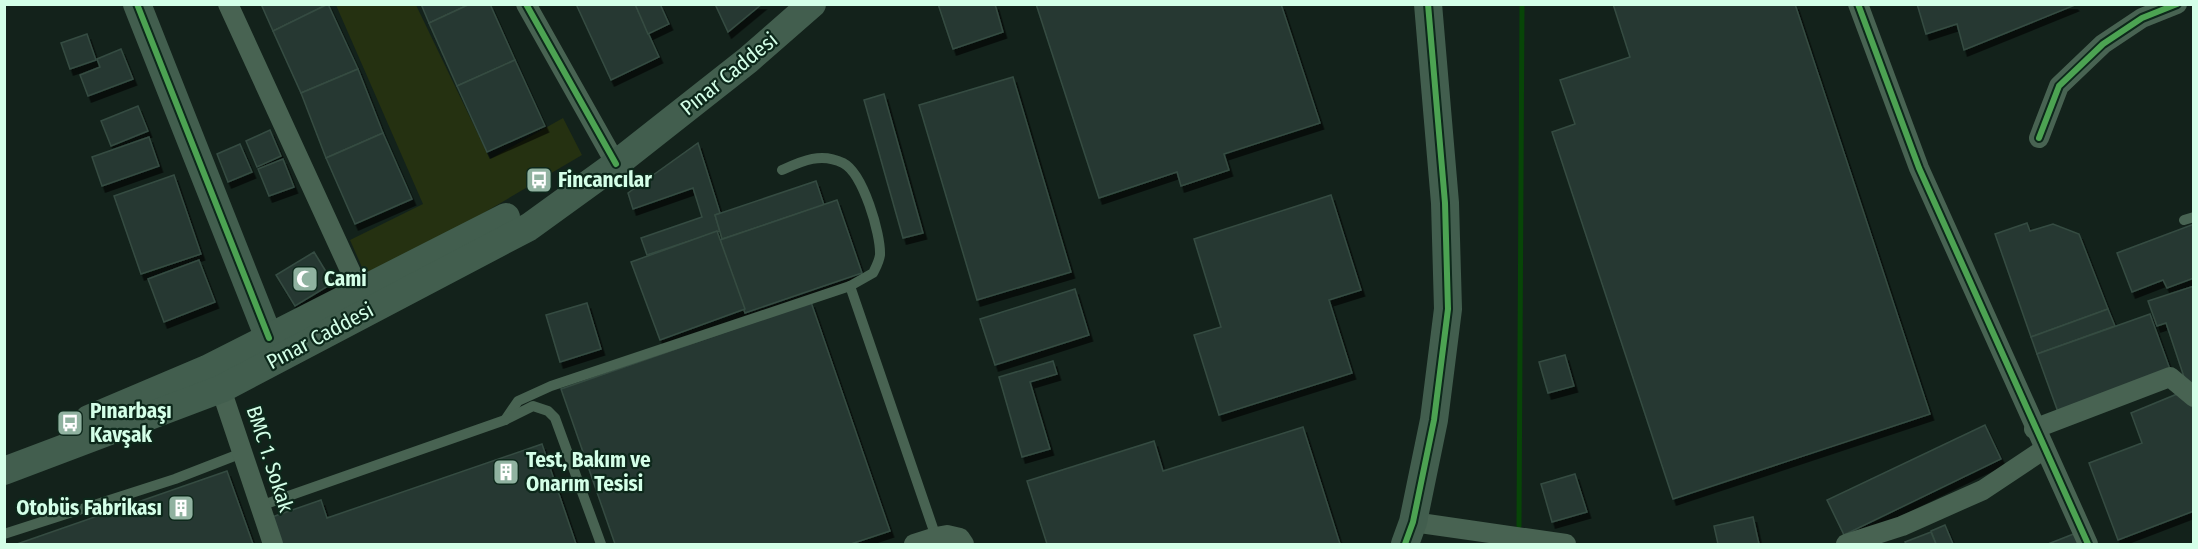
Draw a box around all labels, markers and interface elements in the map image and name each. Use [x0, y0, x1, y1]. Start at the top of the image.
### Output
street label: Pınar Caddesi [675, 27, 783, 121]
bus stop icon: Fincancılar [524, 165, 554, 195]
place label: Fincancılar [558, 167, 652, 193]
mosque icon: Cami [290, 264, 320, 294]
place label: Cami [324, 266, 367, 292]
street label: Pınar Caddesi [262, 297, 378, 375]
place label: Pınarbaşı Kavşak [90, 398, 172, 448]
street label: BMC 1. Sokak [241, 402, 299, 516]
bus stop icon: Pınarbaşı Kavşak [55, 408, 85, 438]
place label: Test, Bakım ve Onarım Tesisi [526, 447, 651, 497]
building icon: Test, Bakım ve Onarım Tesisi [491, 457, 521, 487]
building icon: Otobüs Fabrikası [166, 493, 196, 523]
place label: Otobüs Fabrikası [16, 495, 162, 521]

